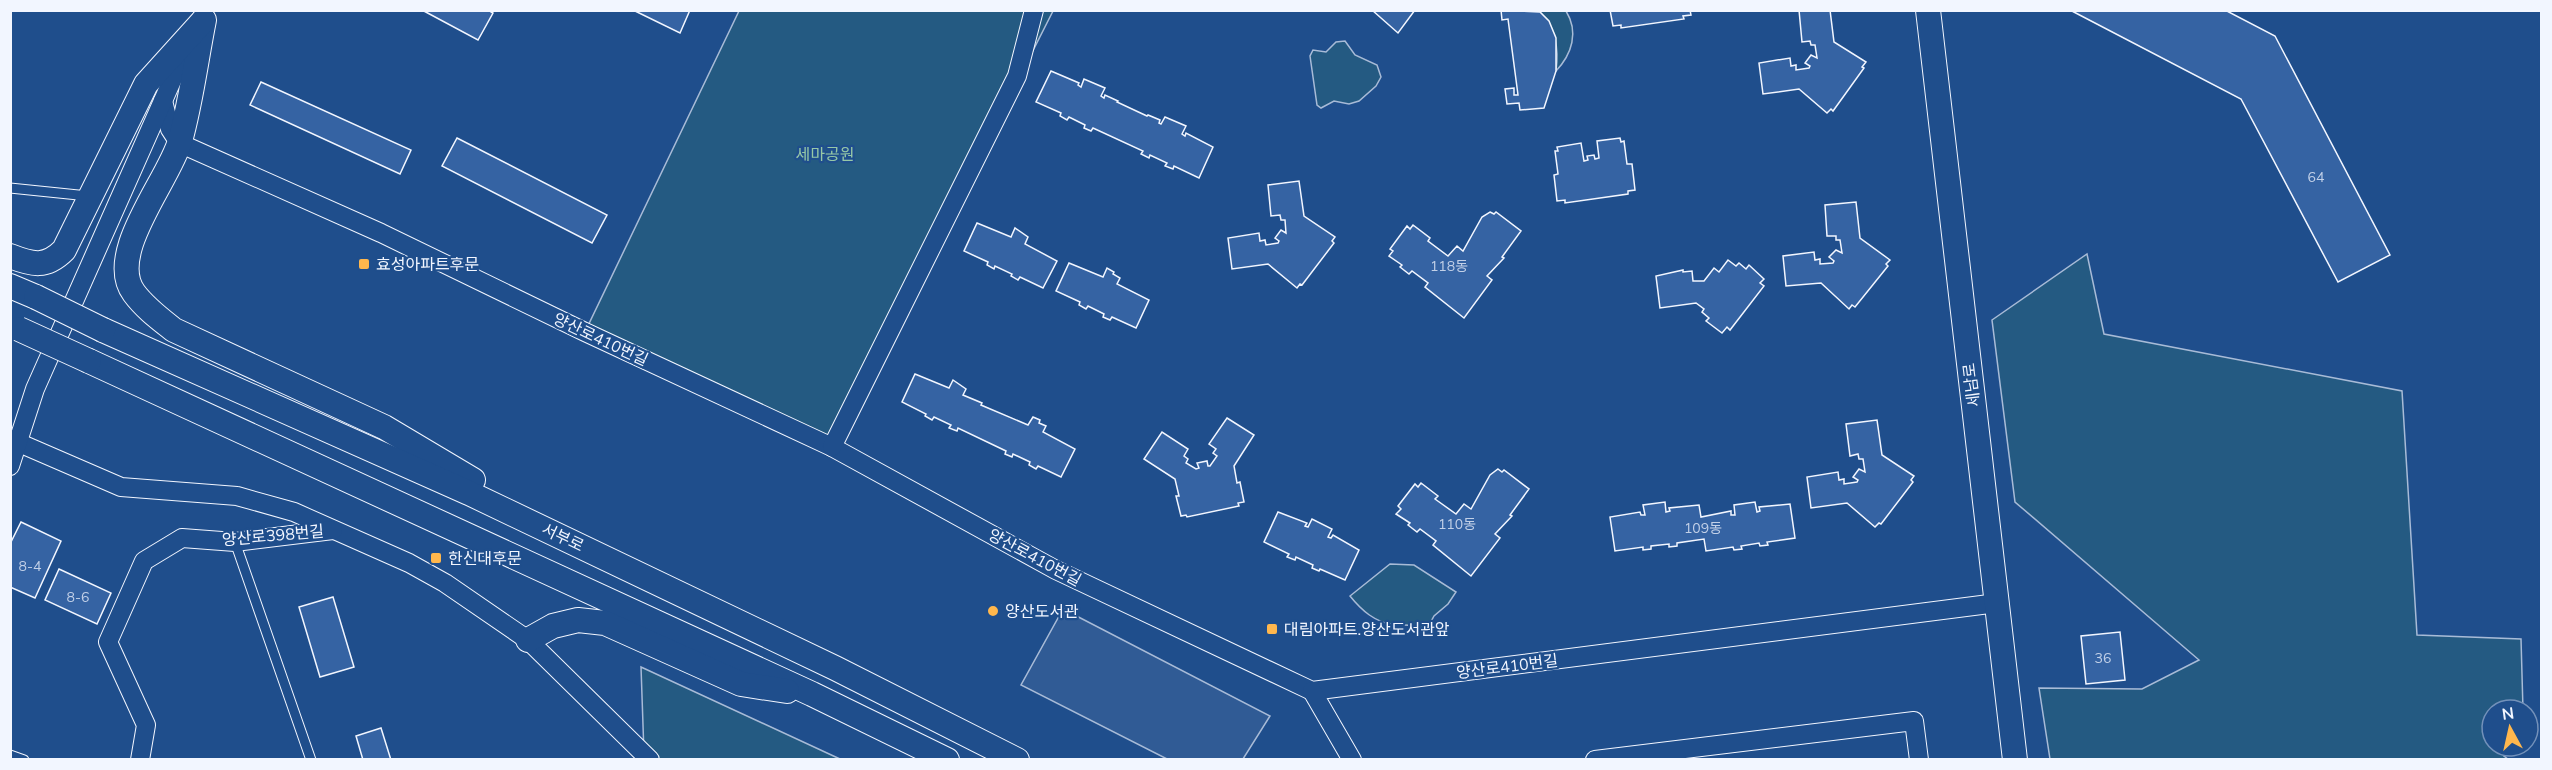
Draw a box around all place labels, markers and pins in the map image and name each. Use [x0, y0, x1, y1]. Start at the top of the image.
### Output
place label: 효성아파트후문 [376, 254, 479, 274]
marker: 효성아파트후문 [357, 257, 371, 271]
place label: 한신대후문 [448, 548, 522, 568]
marker: 한신대후문 [429, 551, 443, 565]
place label: 양산도서관 [1005, 601, 1079, 621]
marker: 양산도서관 [986, 604, 1000, 618]
place label: 대림아파트.양산도서관앞 [1284, 619, 1450, 639]
marker: 대림아파트.양산도서관앞 [1265, 622, 1279, 636]

